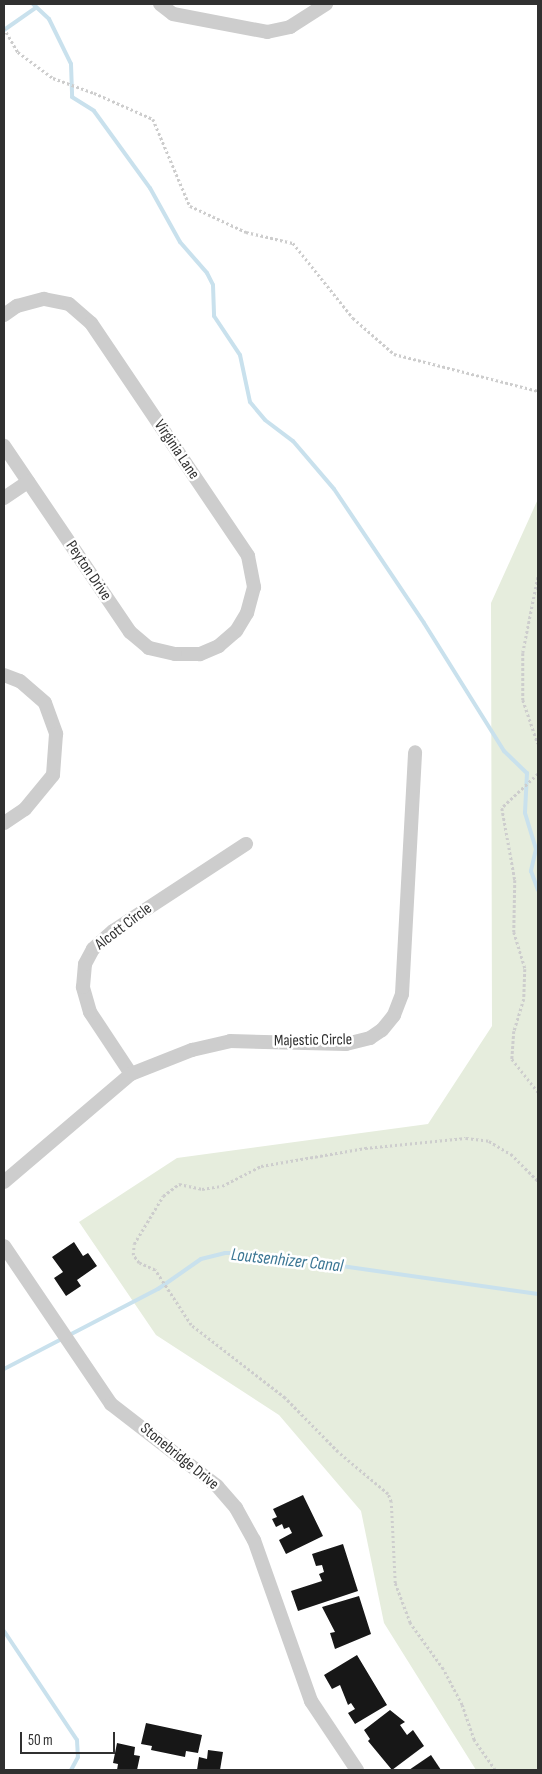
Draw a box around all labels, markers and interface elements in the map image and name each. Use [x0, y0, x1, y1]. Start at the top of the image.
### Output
street label: Virginia Lane [149, 417, 203, 483]
street label: Peyton Drive [61, 537, 115, 605]
street label: Alcott Circle [92, 899, 156, 955]
street label: Majestic Circle [274, 1031, 352, 1051]
water label: Loutsenhizer Canal [230, 1244, 344, 1278]
street label: Stonebridge Drive [136, 1419, 222, 1495]
scale bar [22, 1722, 118, 1754]
text: 50 m [28, 1731, 53, 1750]

